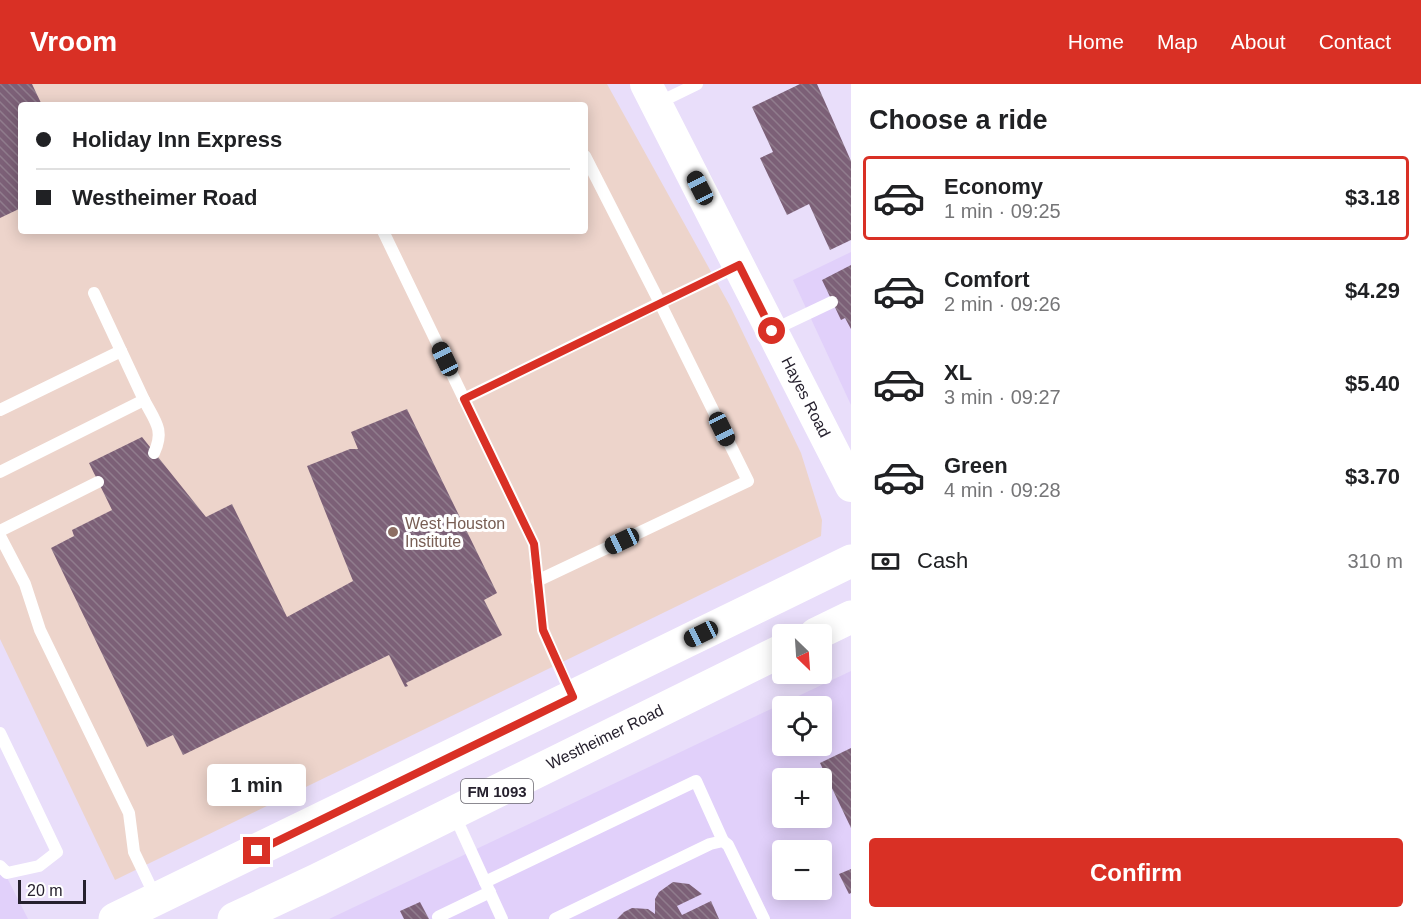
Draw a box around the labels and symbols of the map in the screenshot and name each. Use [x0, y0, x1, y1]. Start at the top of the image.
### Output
car [684, 168, 716, 208]
route start [758, 317, 785, 344]
car [429, 339, 461, 379]
street label: Hayes Road [778, 354, 834, 440]
car [706, 409, 738, 449]
place label: West Houston Institute [405, 515, 505, 550]
marker: West Houston Institute [386, 525, 400, 539]
car [602, 525, 642, 557]
car [681, 618, 721, 650]
north arrow [772, 624, 832, 684]
street label: Westheimer Road [544, 701, 666, 773]
callout: 1 min [208, 764, 306, 806]
road number: FM 1093 [461, 779, 533, 803]
route end [243, 837, 270, 864]
scale bar [18, 877, 86, 904]

